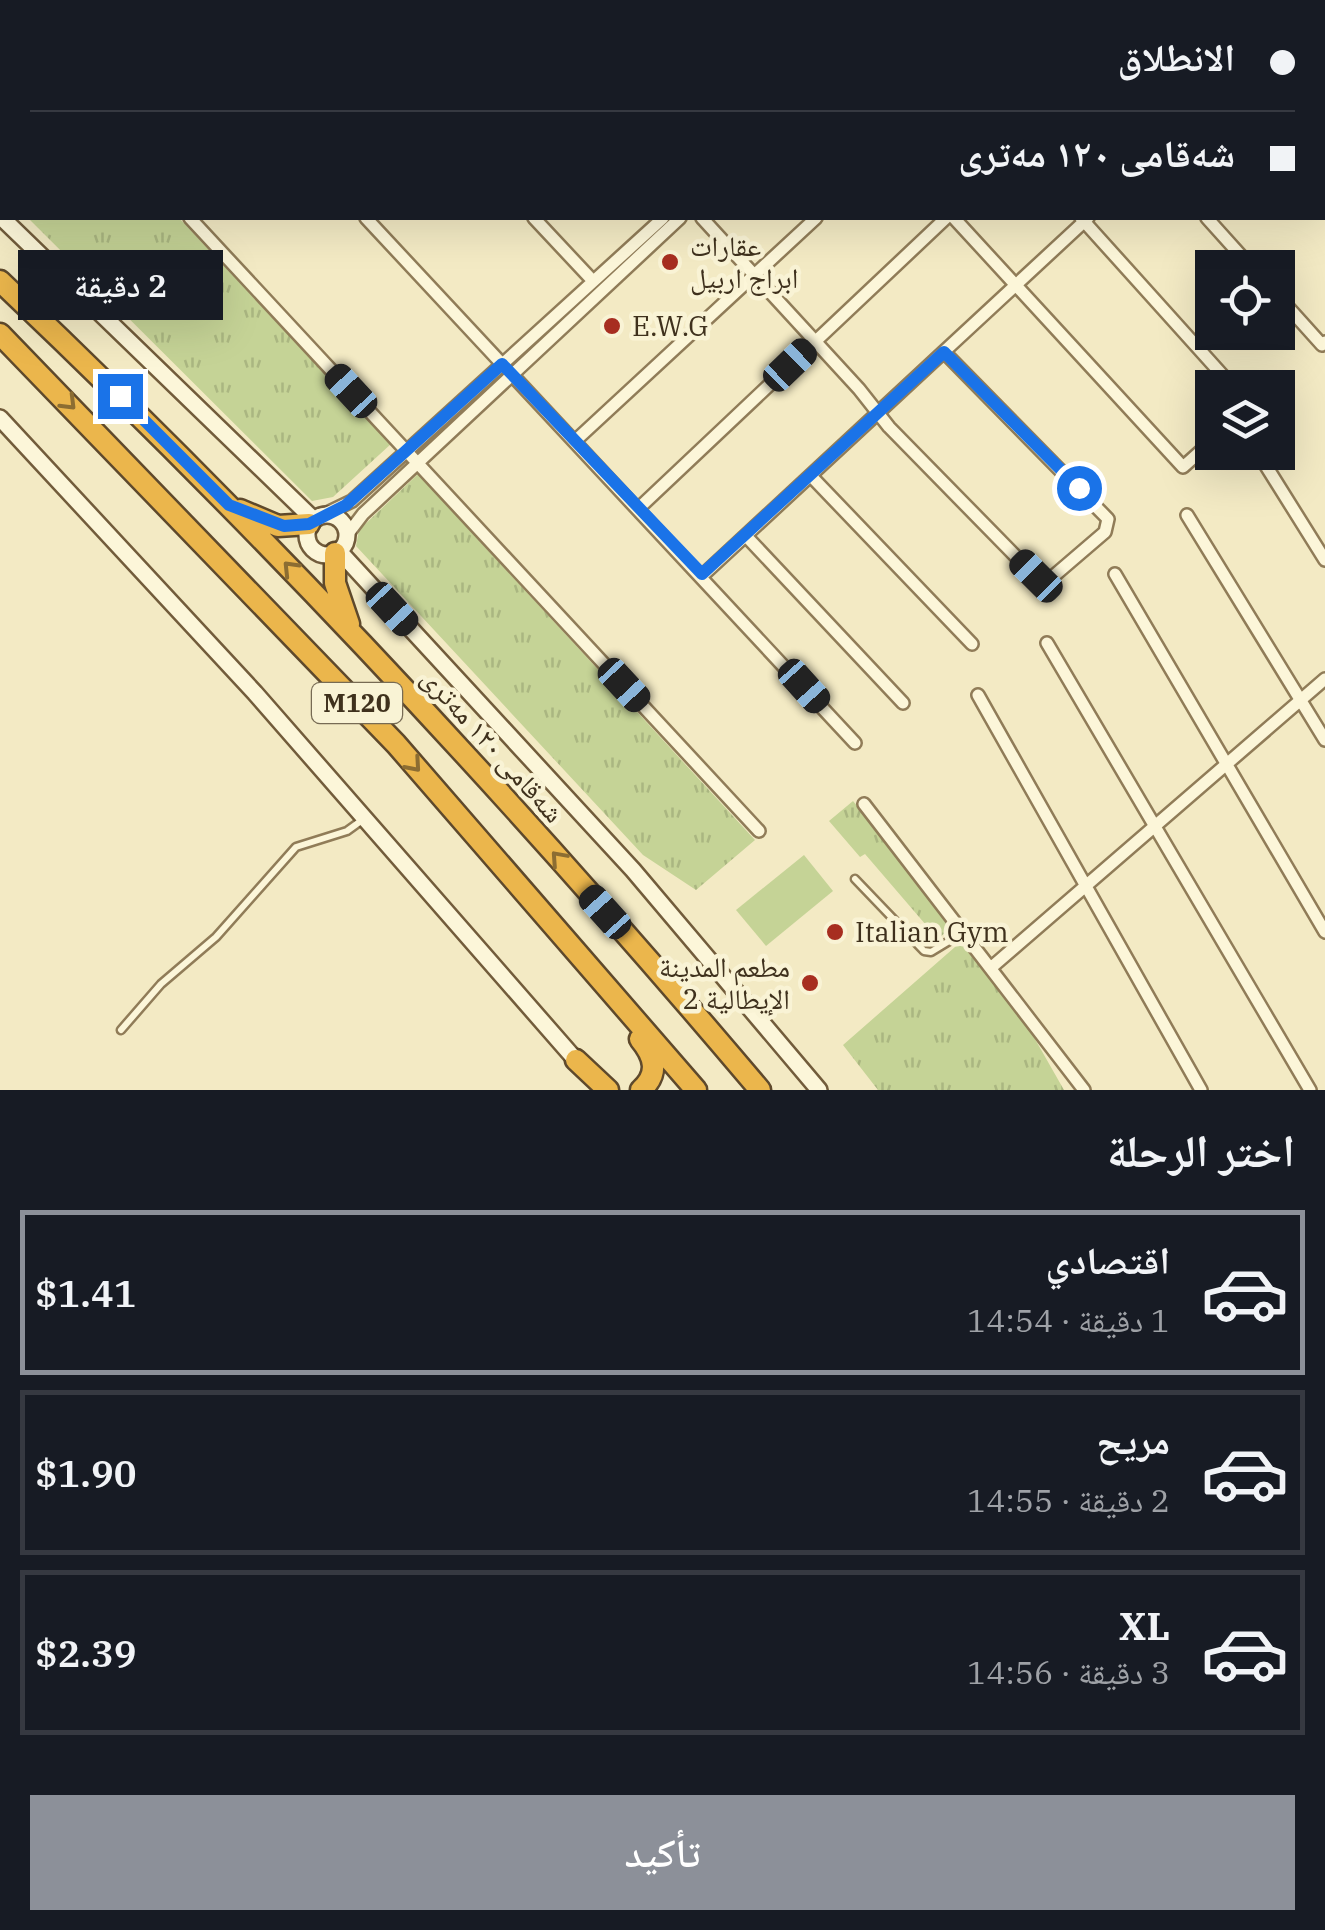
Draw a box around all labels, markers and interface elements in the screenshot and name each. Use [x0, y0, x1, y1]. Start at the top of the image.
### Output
text: الانطلاق [1117, 32, 1235, 81]
text: شەقامی ١٢٠ مەتری [958, 128, 1235, 177]
place label: عقارات ابراج اربیل [690, 227, 798, 296]
map controls [1195, 250, 1295, 470]
button: locate [1195, 250, 1295, 350]
callout: 2 دقيقة [18, 251, 222, 321]
marker: عقارات ابراج اربیل [659, 251, 681, 273]
text: 2 دقيقة [74, 264, 167, 306]
place label: E.W.G [632, 307, 708, 344]
marker: E.W.G [601, 315, 623, 337]
car [758, 333, 822, 397]
car [320, 359, 382, 423]
button: layers [1195, 370, 1295, 470]
route end [98, 374, 143, 419]
one-way arrow [57, 392, 75, 410]
route start [1057, 466, 1102, 511]
car [1004, 544, 1068, 608]
one-way arrow [284, 561, 302, 579]
car [361, 577, 423, 641]
car [593, 653, 655, 717]
car [773, 654, 835, 718]
street label: شەقامی ١٢٠ مەتری [414, 659, 573, 830]
road number: M120 [312, 683, 402, 723]
one-way arrow [403, 753, 421, 772]
one-way arrow [551, 851, 569, 870]
car [574, 880, 636, 944]
place label: Italian Gym [855, 913, 1009, 950]
marker: Italian Gym [824, 921, 846, 943]
place label: مطعم المدينة الإيطالية 2 [659, 948, 790, 1017]
marker: مطعم المدينة الإيطالية 2 [799, 972, 821, 994]
text: اختر الرحلة [1107, 1121, 1295, 1179]
text: اقتصادي [1046, 1235, 1170, 1284]
icon: car [1200, 1248, 1290, 1338]
text: $1.41 [35, 1268, 137, 1317]
text: 1 دقيقة · 14:54 [967, 1299, 1170, 1341]
text: مريح [1096, 1415, 1170, 1464]
icon: car [1200, 1428, 1290, 1518]
text: $1.90 [35, 1448, 137, 1497]
text: 2 دقيقة · 14:55 [967, 1479, 1170, 1521]
text: XL [1119, 1601, 1170, 1650]
icon: car [1200, 1608, 1290, 1698]
text: $2.39 [35, 1628, 137, 1677]
text: 3 دقيقة · 14:56 [967, 1651, 1170, 1693]
button: تأكيد [30, 1795, 1295, 1910]

